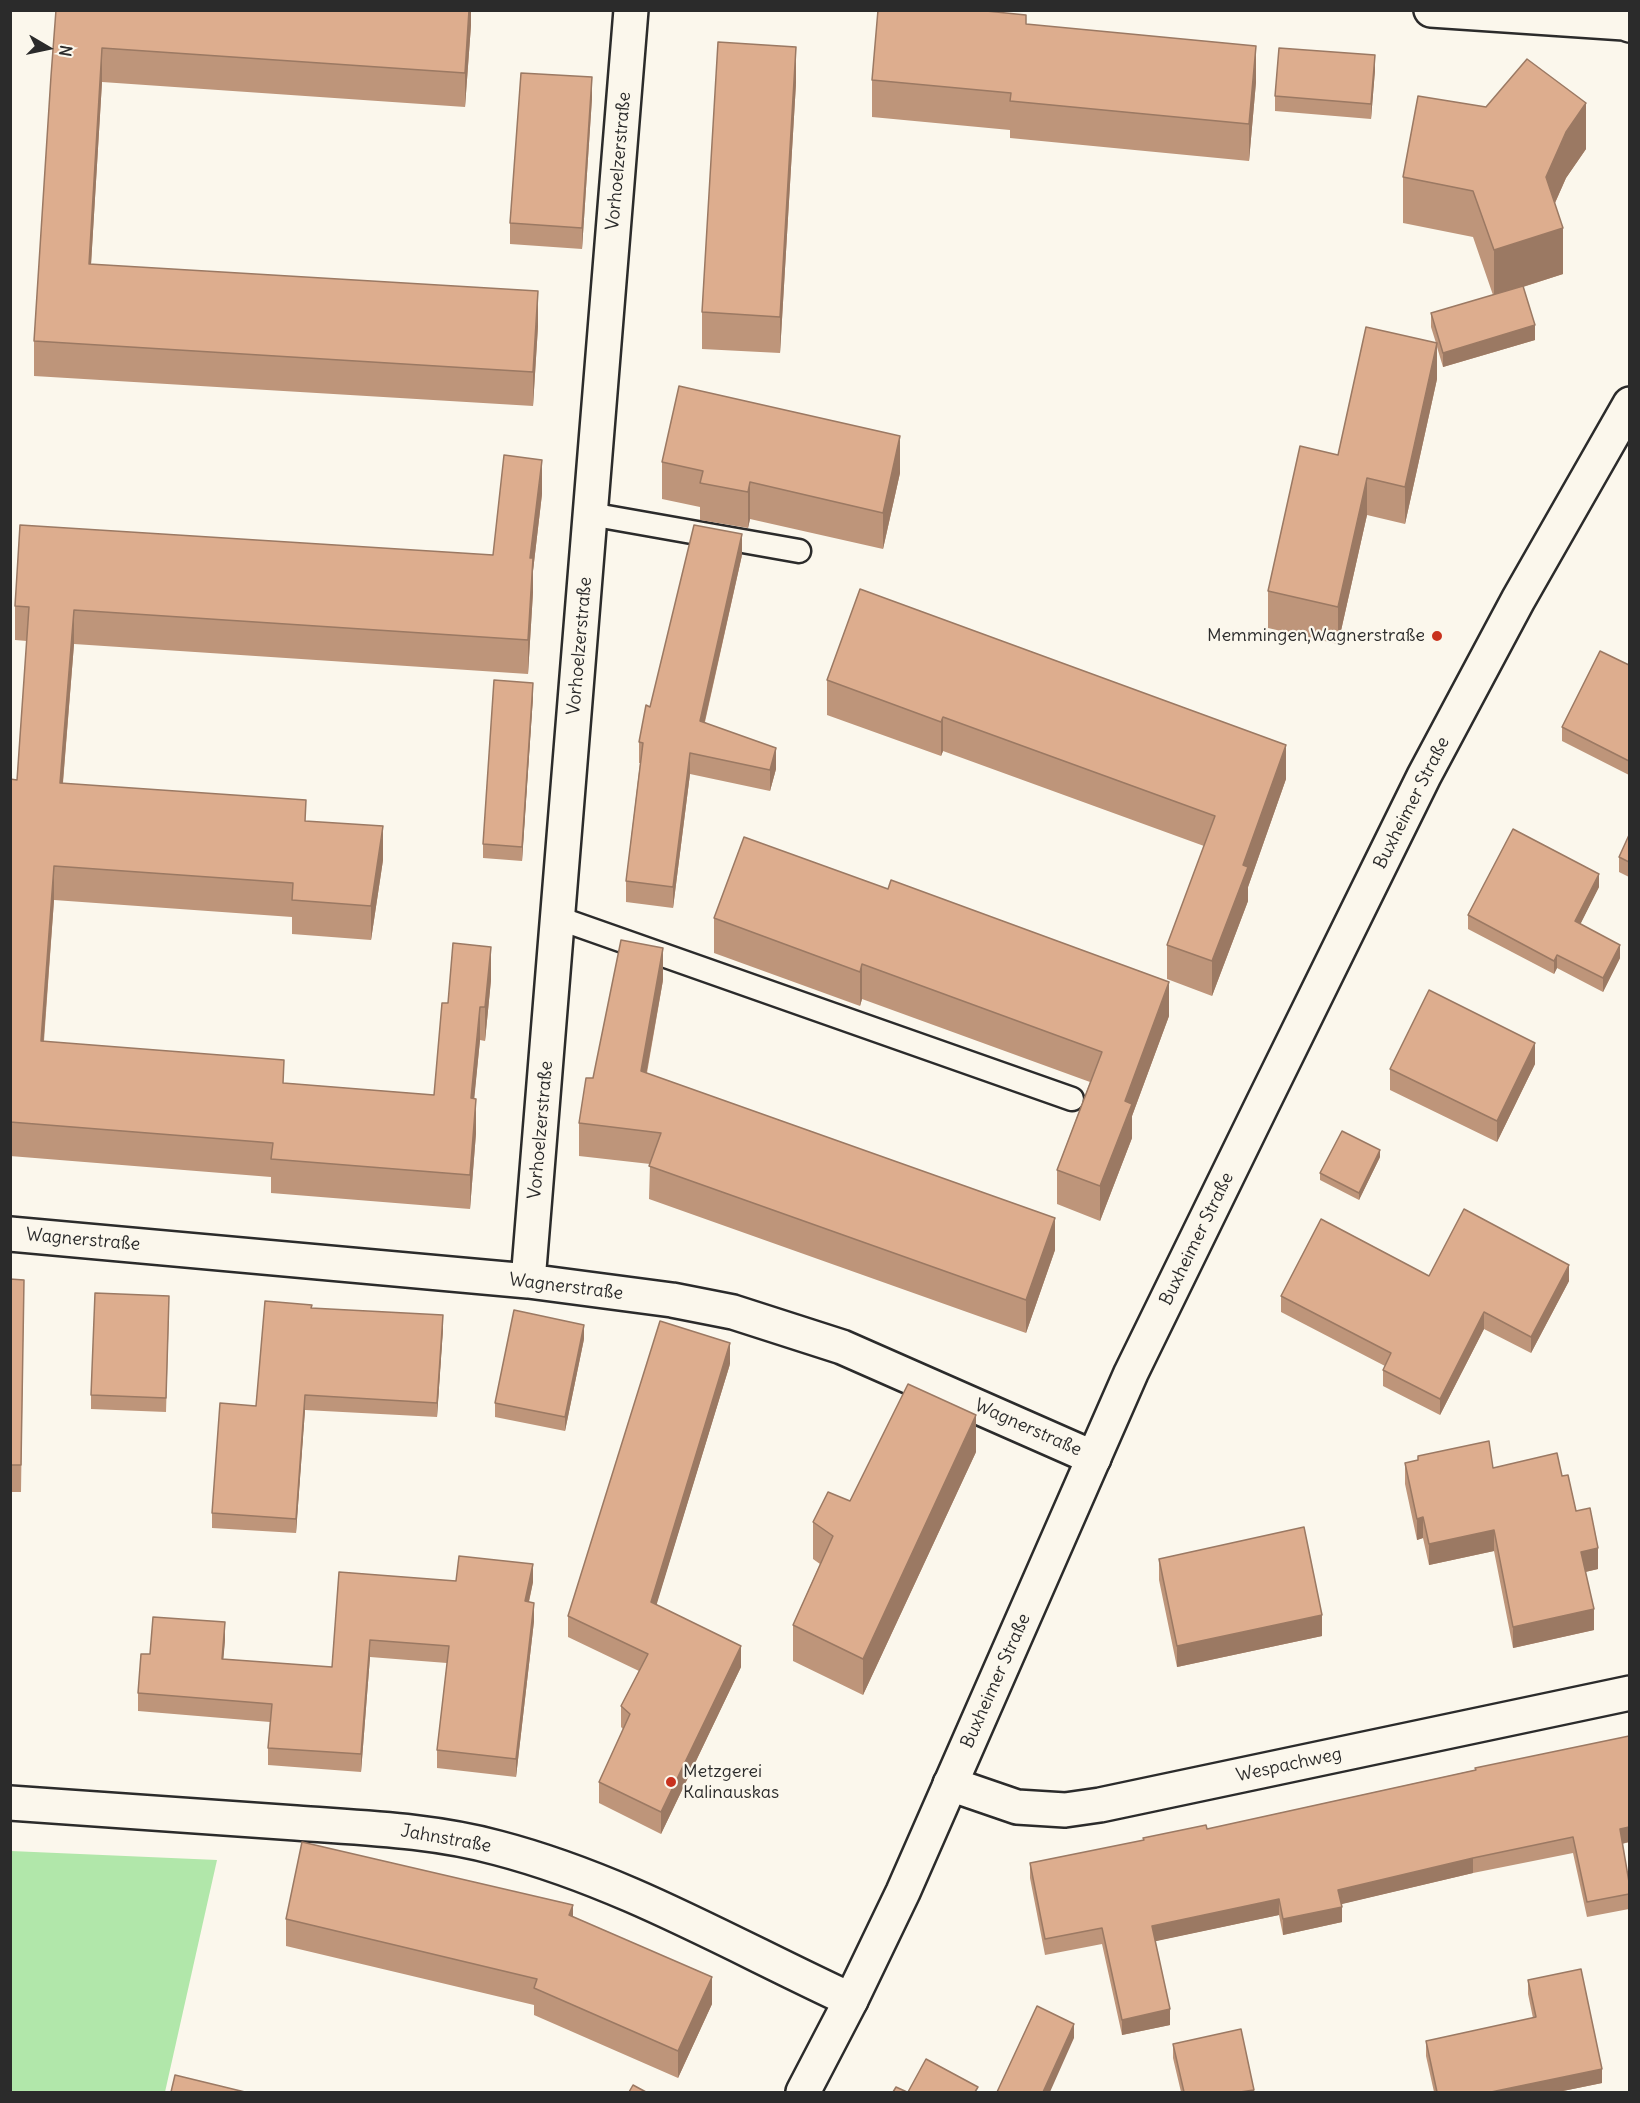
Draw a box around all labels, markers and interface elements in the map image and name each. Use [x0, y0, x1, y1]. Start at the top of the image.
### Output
north arrow [18, 18, 78, 78]
text: N [55, 44, 77, 58]
street label: Vorhoelzerstraße [602, 91, 636, 231]
street label: Vorhoelzerstraße [563, 576, 597, 716]
place label: Memmingen,Wagnerstraße [1207, 625, 1425, 647]
marker: Memmingen,Wagnerstraße [1430, 629, 1444, 643]
street label: Buxheimer Straße [1369, 733, 1455, 873]
street label: Vorhoelzerstraße [524, 1060, 558, 1200]
street label: Buxheimer Straße [1155, 1169, 1239, 1309]
street label: Wagnerstraße [25, 1224, 141, 1256]
street label: Wagnerstraße [508, 1269, 624, 1305]
street label: Wagnerstraße [971, 1395, 1085, 1461]
street label: Buxheimer Straße [957, 1610, 1035, 1752]
street label: Wespachweg [1234, 1743, 1344, 1787]
place label: Metzgerei Kalinauskas [683, 1761, 779, 1804]
marker: Metzgerei Kalinauskas [664, 1775, 678, 1789]
street label: Jahnstraße [399, 1820, 493, 1858]

